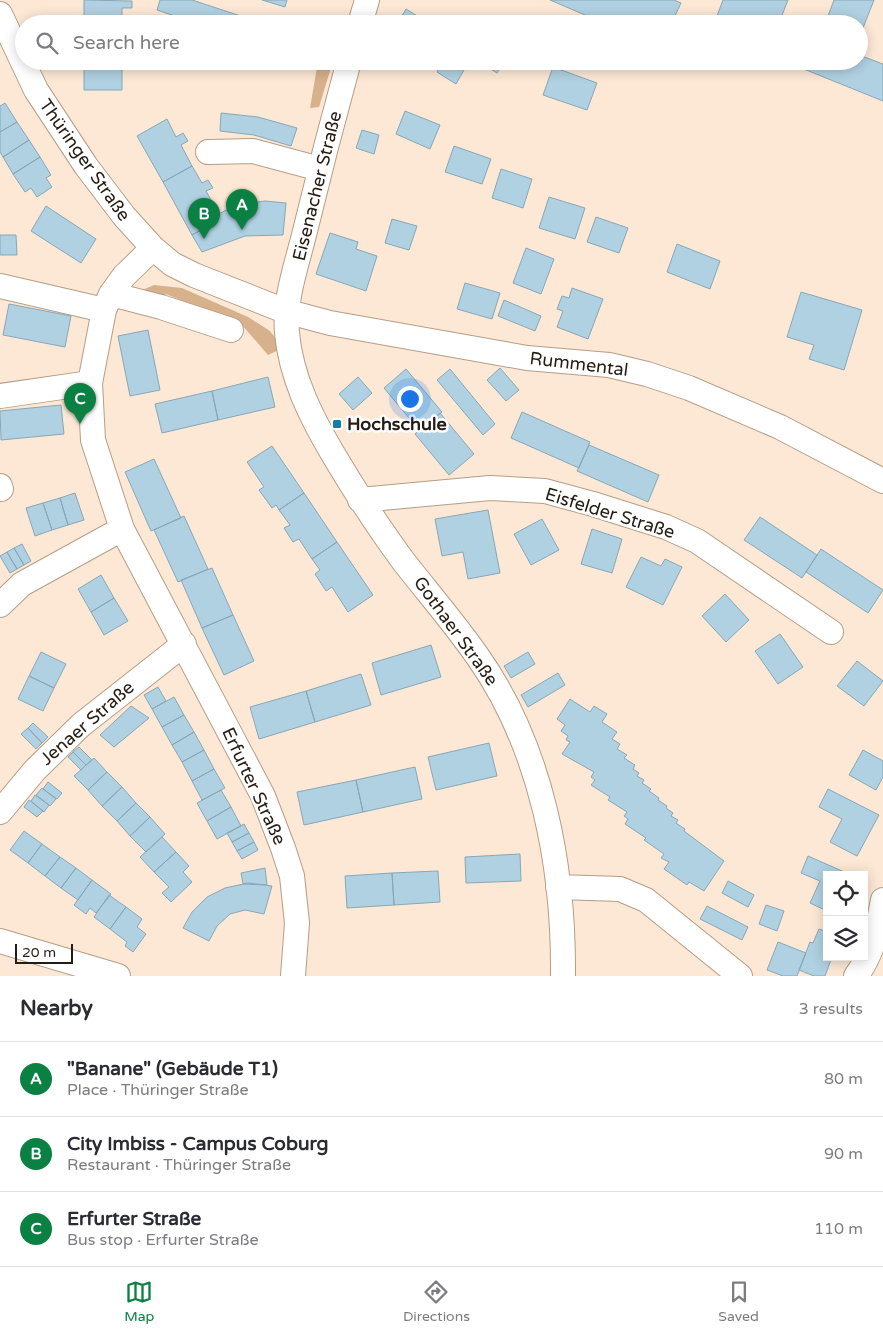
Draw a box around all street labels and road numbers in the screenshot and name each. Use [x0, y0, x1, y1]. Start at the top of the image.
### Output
street label: Thüringer Straße [35, 95, 135, 225]
street label: Eisenacher Straße [288, 109, 346, 263]
street label: Rummental [528, 347, 630, 381]
street label: Eisfelder Straße [542, 483, 678, 543]
street label: Gothaer Straße [409, 572, 503, 690]
street label: Jenaer Straße [36, 676, 138, 770]
street label: Erfurter Straße [217, 724, 291, 848]

